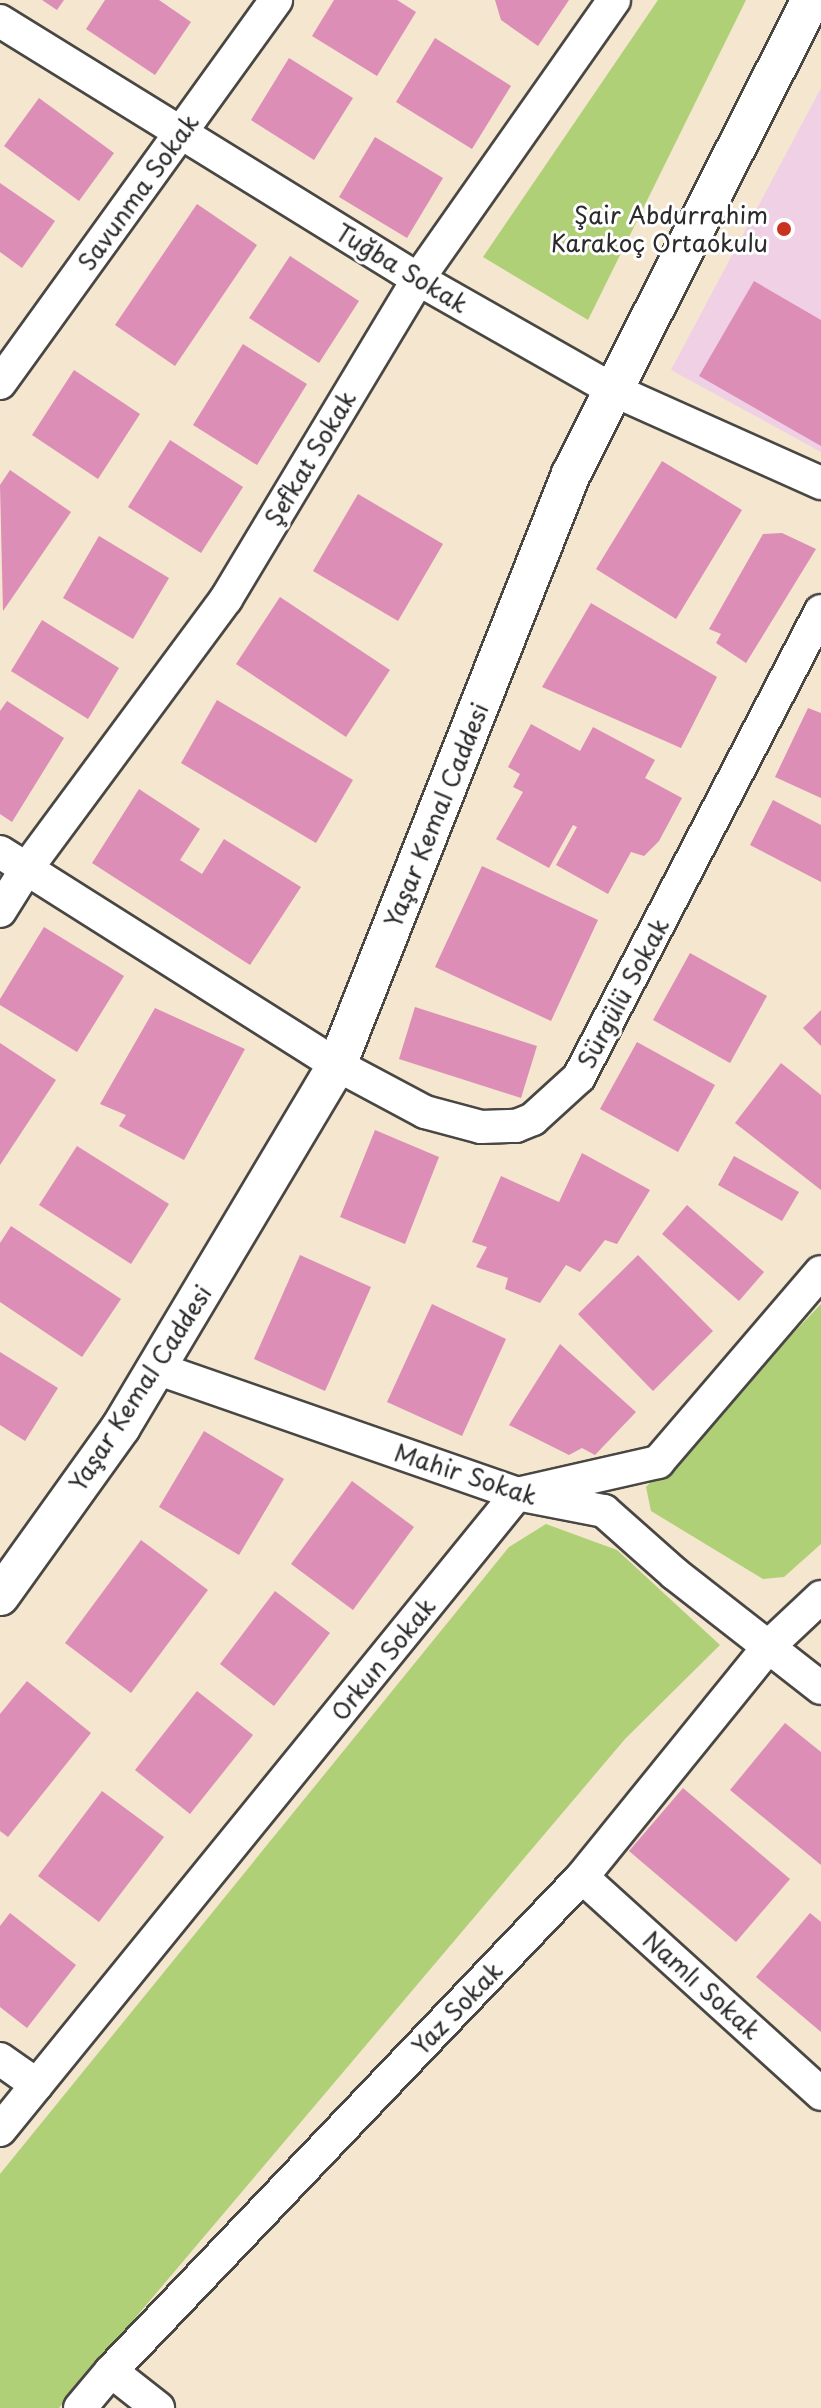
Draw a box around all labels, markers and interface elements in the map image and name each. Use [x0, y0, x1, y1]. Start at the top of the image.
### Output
street label: Savunma Sokak [72, 108, 204, 276]
place label: Şair Abdurrahim Karakoç Ortaokulu [548, 201, 768, 257]
street label: Tuğba Sokak [330, 217, 474, 319]
marker: Şair Abdurrahim Karakoç Ortaokulu [775, 220, 793, 238]
street label: Şefkat Sokak [258, 385, 362, 531]
street label: Yaşar Kemal Caddesi [378, 698, 494, 932]
street label: Sürgülü Sokak [571, 913, 675, 1073]
street label: Yaşar Kemal Caddesi [62, 1279, 218, 1497]
street label: Mahir Sokak [391, 1437, 541, 1511]
street label: Orkun Sokak [324, 1591, 442, 1727]
street label: Namlı Sokak [637, 1925, 767, 2045]
street label: Yaz Sokak [405, 1955, 509, 2061]

